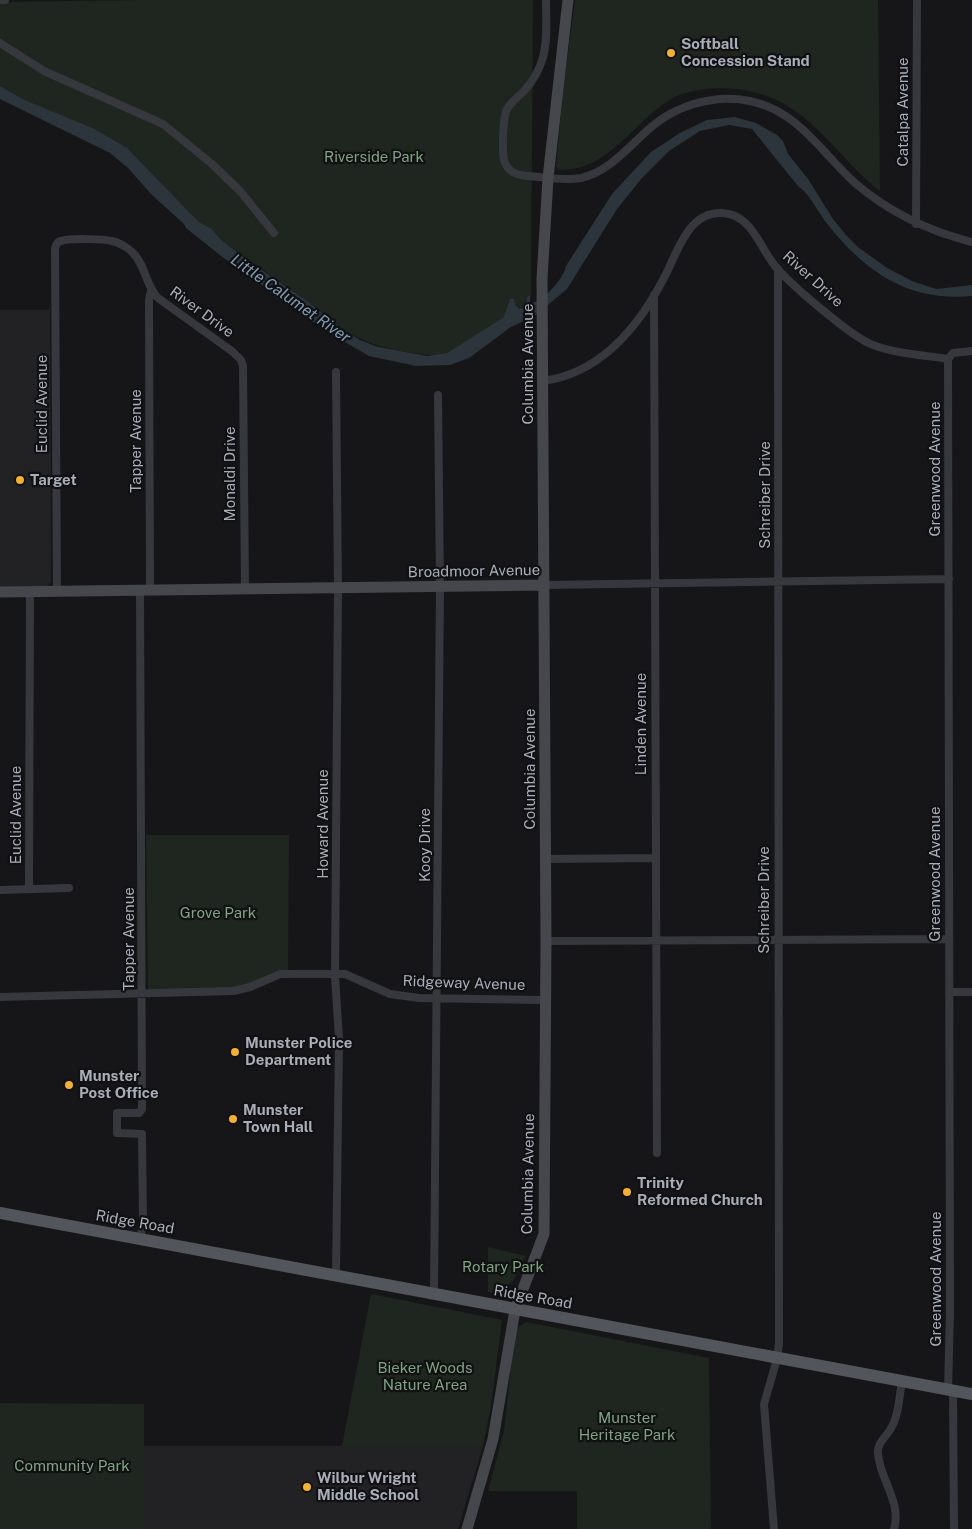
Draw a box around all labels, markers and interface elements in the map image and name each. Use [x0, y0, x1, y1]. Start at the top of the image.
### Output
place label: Softball Concession Stand [681, 35, 810, 69]
marker: Softball Concession Stand [665, 47, 677, 59]
street label: Catalpa Avenue [894, 57, 911, 167]
park label: Riverside Park [324, 148, 424, 165]
street label: River Drive [780, 247, 847, 310]
water label: Little Calumet River [227, 250, 355, 347]
street label: River Drive [167, 283, 238, 341]
street label: Columbia Avenue [519, 304, 536, 424]
street label: Euclid Avenue [33, 355, 50, 453]
street label: Tapper Avenue [127, 389, 144, 493]
street label: Greenwood Avenue [926, 402, 943, 536]
street label: Monaldi Drive [221, 426, 238, 522]
street label: Schreiber Drive [756, 441, 773, 549]
place label: Target [30, 471, 77, 488]
marker: Target [14, 474, 26, 486]
street label: Broadmoor Avenue [408, 561, 540, 580]
street label: Linden Avenue [632, 673, 649, 775]
street label: Columbia Avenue [521, 709, 538, 829]
street label: Euclid Avenue [7, 766, 24, 864]
street label: Howard Avenue [314, 769, 331, 879]
street label: Greenwood Avenue [926, 807, 943, 941]
street label: Kooy Drive [416, 808, 433, 882]
street label: Schreiber Drive [755, 846, 772, 954]
street label: Tapper Avenue [120, 887, 137, 991]
park label: Grove Park [180, 904, 256, 921]
street label: Ridgeway Avenue [402, 972, 526, 993]
place label: Munster Police Department [245, 1034, 352, 1068]
marker: Munster Police Department [229, 1046, 241, 1058]
place label: Munster Post Office [79, 1067, 159, 1101]
marker: Munster Post Office [63, 1079, 75, 1091]
place label: Munster Town Hall [243, 1101, 313, 1135]
marker: Munster Town Hall [227, 1113, 239, 1125]
street label: Columbia Avenue [518, 1113, 537, 1235]
place label: Trinity Reformed Church [637, 1174, 763, 1208]
marker: Trinity Reformed Church [621, 1186, 633, 1198]
street label: Ridge Road [95, 1206, 176, 1237]
street label: Greenwood Avenue [927, 1212, 944, 1346]
park label: Rotary Park [462, 1258, 544, 1275]
street label: Ridge Road [493, 1281, 574, 1312]
park label: Bieker Woods Nature Area [377, 1359, 473, 1393]
park label: Munster Heritage Park [579, 1409, 675, 1443]
park label: Community Park [14, 1457, 130, 1474]
place label: Wilbur Wright Middle School [317, 1469, 419, 1503]
marker: Wilbur Wright Middle School [301, 1481, 313, 1493]

